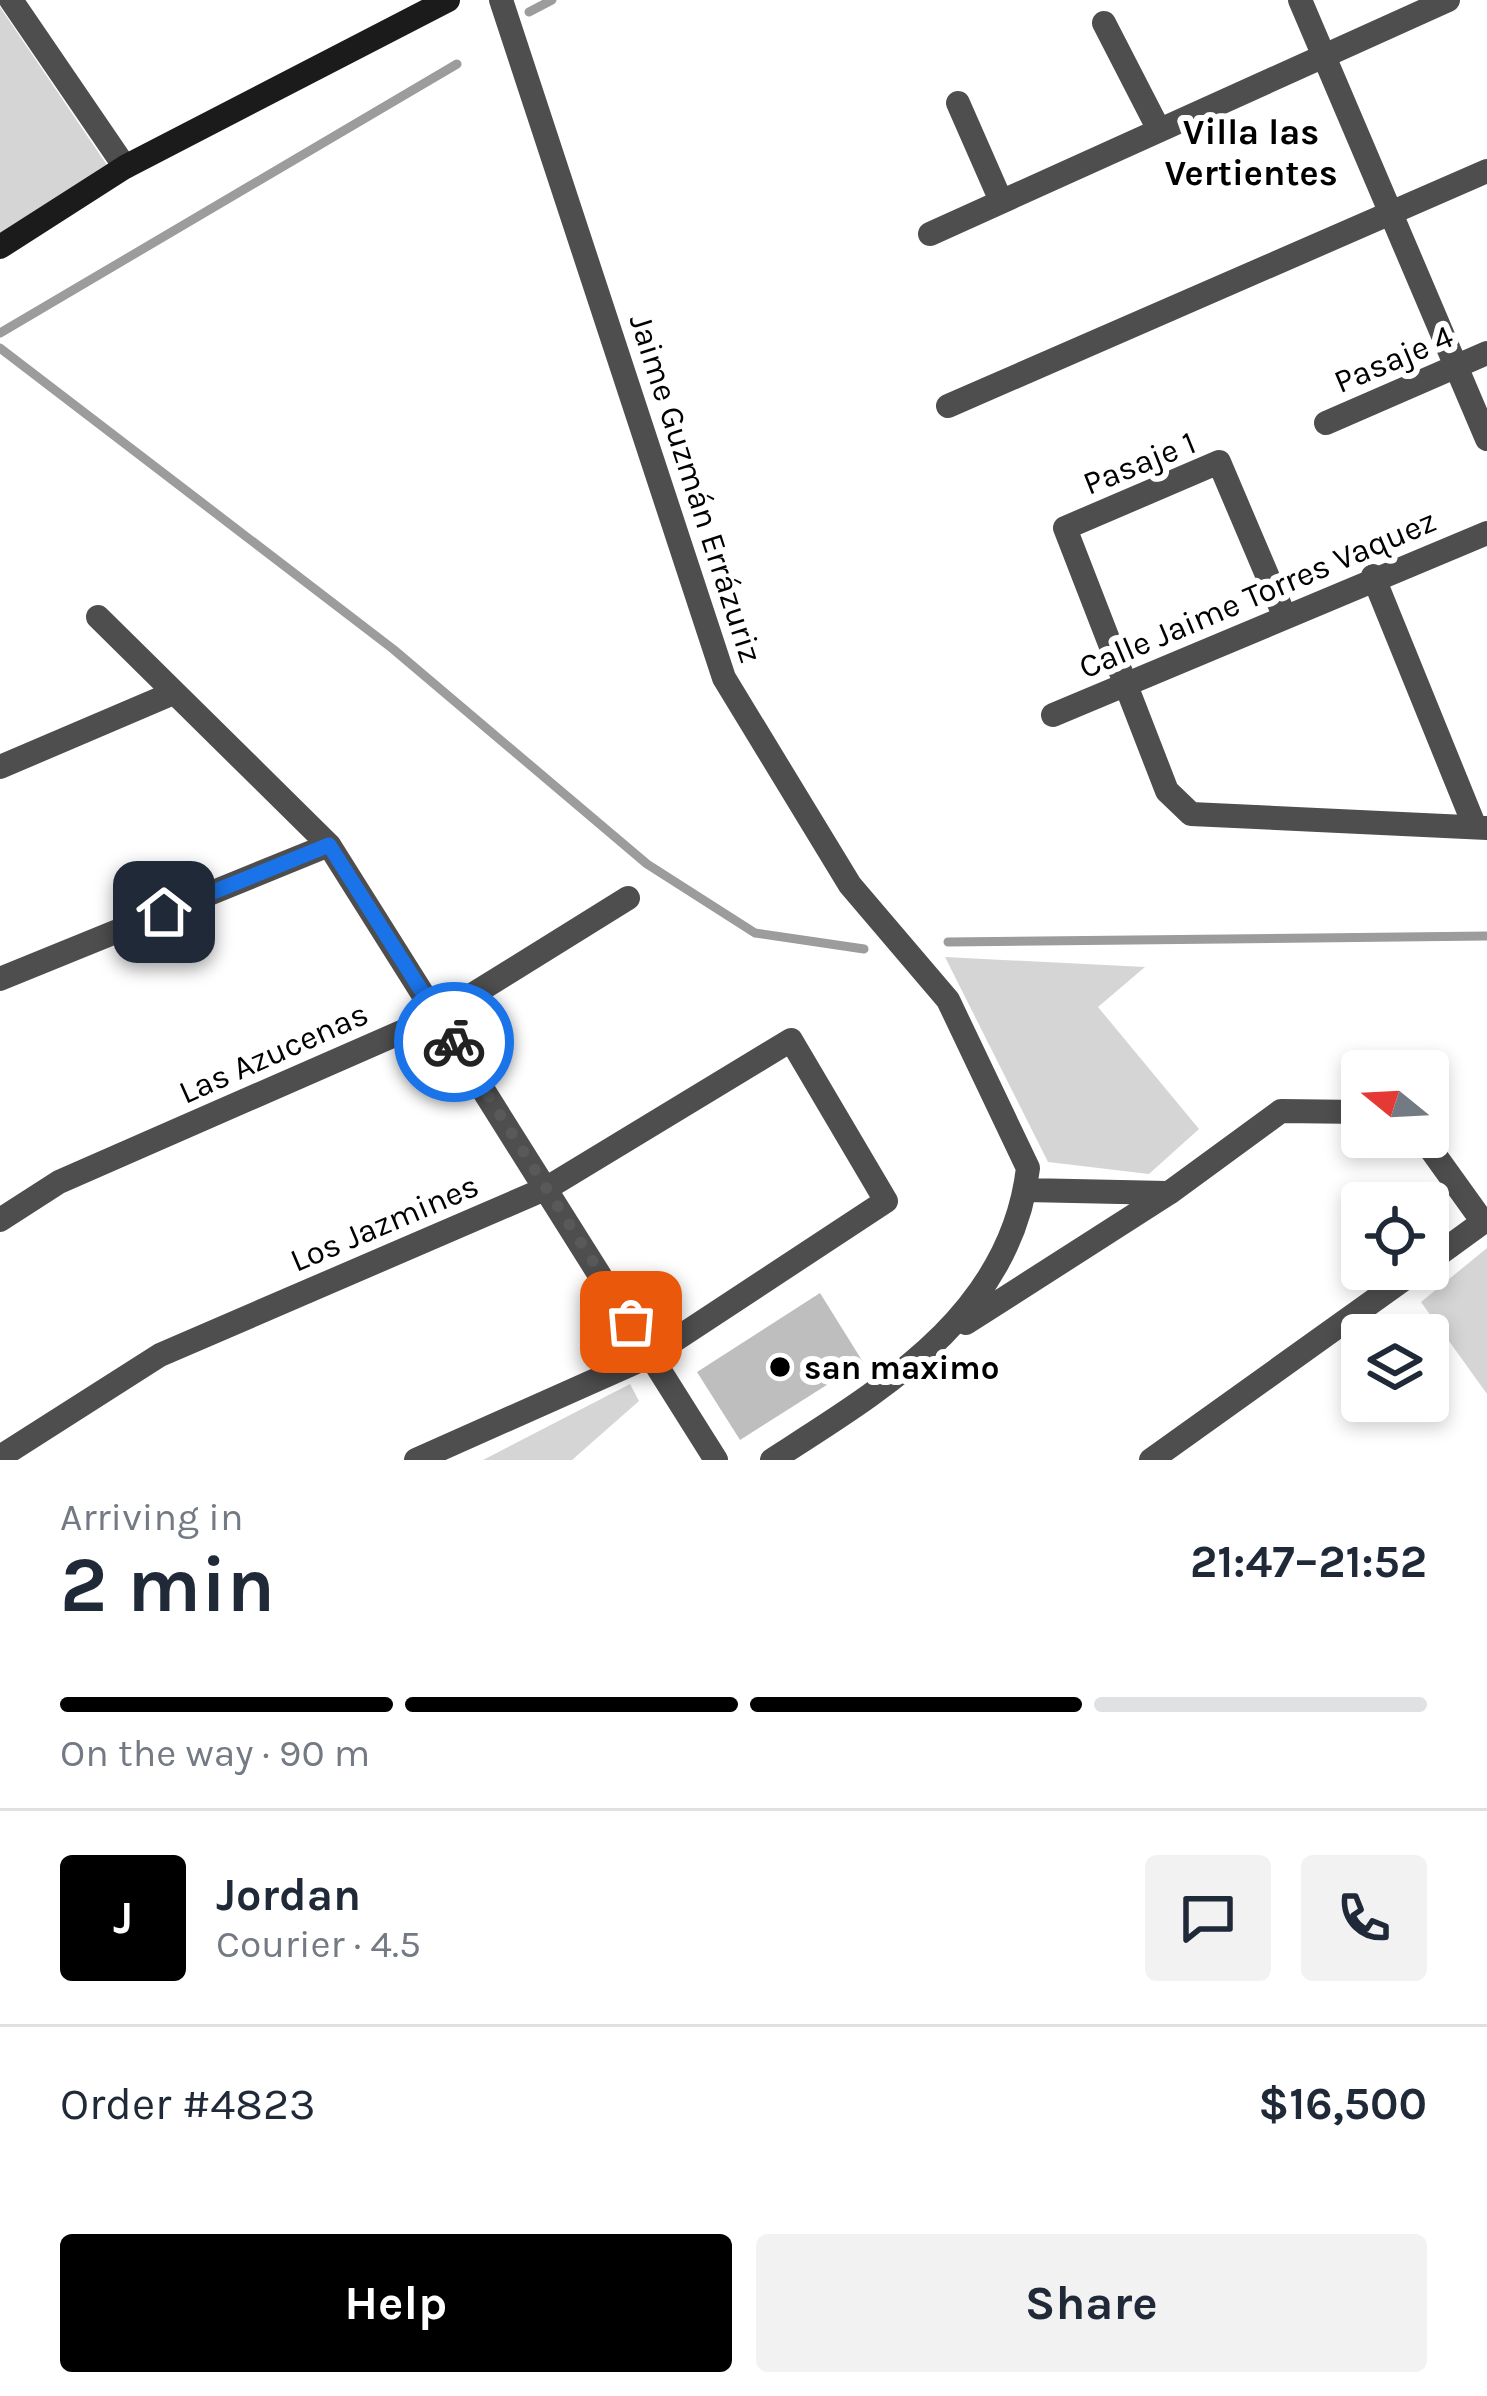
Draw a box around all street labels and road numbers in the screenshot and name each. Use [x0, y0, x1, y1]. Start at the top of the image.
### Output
street label: Jaime Guzmán Errázuriz [622, 309, 770, 667]
street label: Pasaje 4 [1328, 317, 1459, 401]
street label: Pasaje 1 [1078, 423, 1201, 503]
street label: Calle Jaime Torres Vaquez [1073, 501, 1442, 686]
street label: Las Azucenas [173, 994, 374, 1112]
street label: Los Jazmines [285, 1166, 484, 1280]

